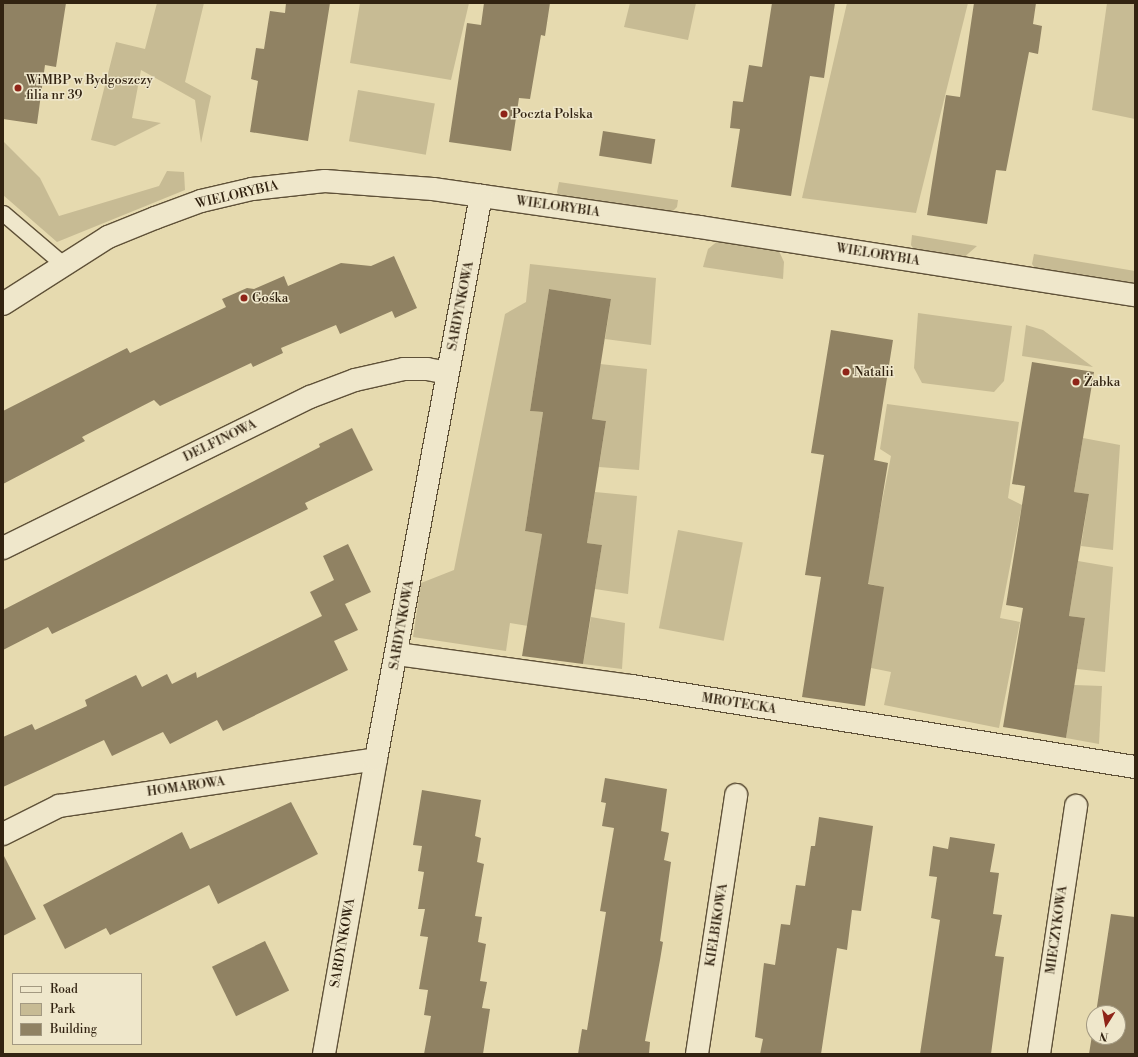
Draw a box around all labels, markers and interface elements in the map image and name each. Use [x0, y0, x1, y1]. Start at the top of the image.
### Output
place label: WiMBP w Bydgoszczy filia nr 39 [26, 73, 153, 104]
marker: WiMBP w Bydgoszczy filia nr 39 [13, 83, 23, 93]
place label: Poczta Polska [512, 106, 593, 122]
marker: Poczta Polska [499, 109, 509, 119]
street label: WIELORYBIA [194, 178, 280, 212]
street label: WIELORYBIA [515, 193, 601, 221]
street label: WIELORYBIA [835, 241, 921, 269]
street label: SARDYNKOWA [445, 260, 477, 352]
place label: Gośka [252, 290, 288, 306]
marker: Gośka [239, 293, 249, 303]
place label: Natalii [854, 364, 894, 380]
marker: Natalii [841, 367, 851, 377]
place label: Żabka [1084, 374, 1120, 390]
marker: Żabka [1071, 377, 1081, 387]
street label: DELFINOWA [181, 417, 259, 465]
street label: SARDYNKOWA [386, 579, 418, 671]
street label: MROTECKA [700, 690, 778, 718]
street label: HOMAROWA [146, 774, 226, 800]
street label: KIEŁBIKOWA [703, 882, 731, 968]
street label: MIECZYKOWA [1043, 885, 1071, 975]
street label: SARDYNKOWA [327, 897, 359, 989]
legend [12, 973, 142, 1045]
text: Road [50, 982, 78, 997]
text: Park [50, 1002, 75, 1017]
north arrow [1086, 1005, 1126, 1045]
text: Building [50, 1022, 97, 1037]
text: N [1098, 1028, 1110, 1044]

